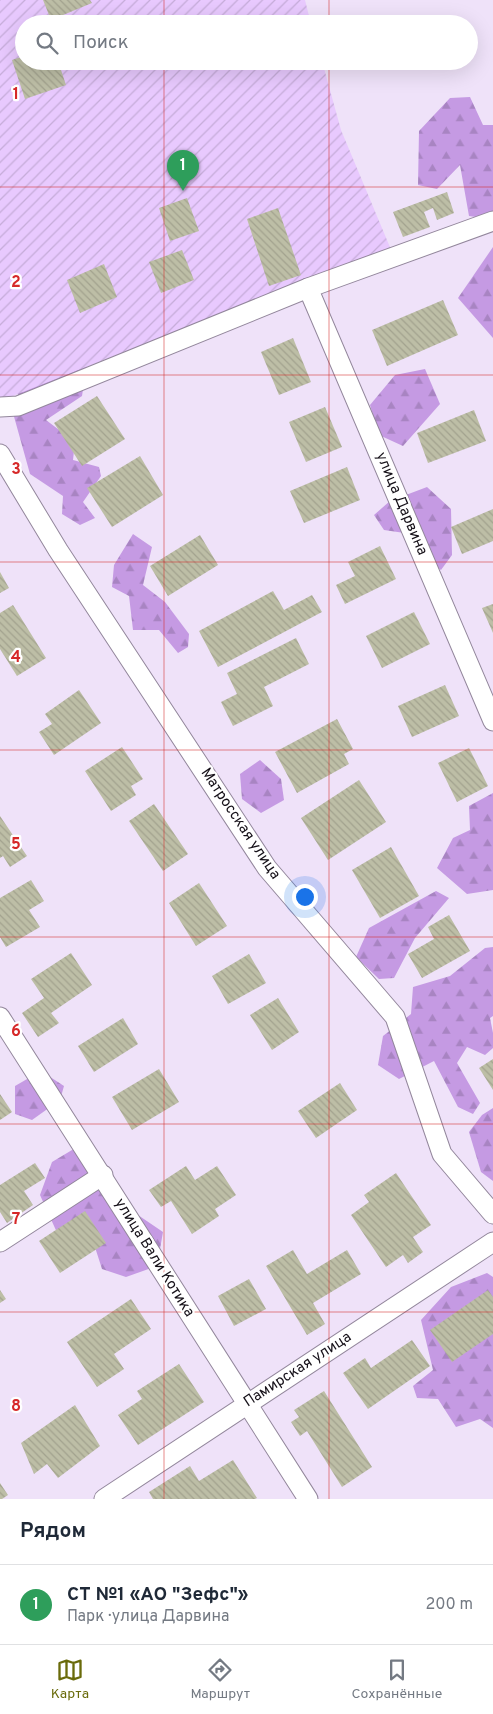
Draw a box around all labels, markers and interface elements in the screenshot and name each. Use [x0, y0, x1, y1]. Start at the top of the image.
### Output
search box [15, 15, 478, 70]
icon: search [33, 29, 61, 57]
text: Поиск [73, 31, 129, 55]
text: 1 [13, 85, 19, 105]
pin: 1 [167, 150, 199, 191]
text: 2 [11, 273, 21, 293]
street label: улица Дарвина [371, 450, 431, 558]
text: 3 [11, 460, 21, 480]
text: 4 [11, 648, 21, 668]
street label: Матросская улица [196, 765, 284, 883]
text: 5 [11, 835, 21, 855]
your location [292, 884, 318, 910]
text: 6 [11, 1022, 21, 1042]
street label: улица Вали Котика [110, 1195, 198, 1321]
text: 7 [12, 1210, 20, 1230]
street label: Памирская улица [241, 1328, 355, 1412]
text: 8 [11, 1397, 21, 1417]
text: Рядом [20, 1518, 86, 1545]
text: СТ №1 «АО "Зефс"» [67, 1583, 249, 1607]
text: 1 [33, 1595, 39, 1615]
text: 200 m [425, 1595, 473, 1615]
text: Парк · улица Дарвина [67, 1607, 229, 1627]
tab: Карта [51, 1656, 89, 1703]
tab: Маршрут [190, 1656, 250, 1703]
tab: Сохранённые [351, 1656, 442, 1703]

